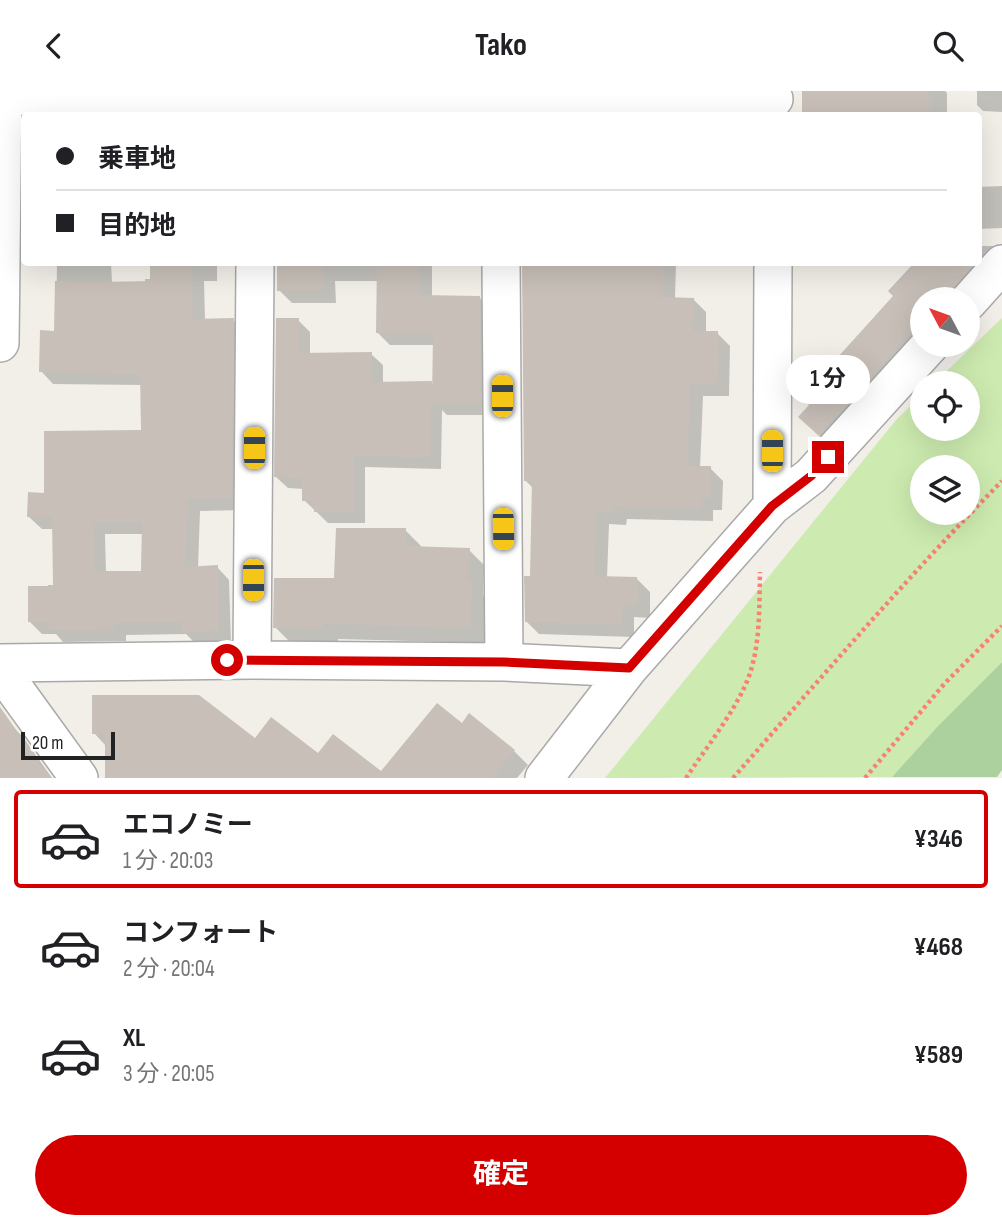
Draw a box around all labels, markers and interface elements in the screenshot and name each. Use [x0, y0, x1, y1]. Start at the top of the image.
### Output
text: Tako [475, 26, 527, 65]
icon: back [35, 27, 73, 65]
icon: search [929, 27, 967, 65]
text: 乗車地 [98, 144, 176, 175]
text: 目的地 [98, 211, 176, 242]
north arrow [910, 287, 980, 357]
map controls [910, 287, 980, 525]
callout: 1 分 [786, 355, 870, 405]
text: 1 分 [810, 365, 846, 393]
button: locate [910, 371, 980, 441]
car [492, 375, 513, 417]
car [244, 427, 265, 469]
car [762, 430, 783, 472]
route end [812, 441, 844, 473]
button: layers [910, 455, 980, 525]
car [493, 508, 514, 550]
car [243, 559, 264, 601]
route start [211, 644, 243, 676]
scale bar [21, 729, 116, 760]
text: 20 m [32, 732, 64, 755]
icon: car [39, 808, 102, 871]
text: エコノミー [123, 810, 253, 841]
text: ¥346 [914, 824, 963, 855]
text: 1 分 · 20:03 [123, 847, 213, 875]
icon: car [39, 916, 102, 979]
text: コンフォート [123, 918, 278, 949]
text: ¥468 [913, 932, 963, 963]
text: 2 分 · 20:04 [123, 955, 215, 983]
text: XL [123, 1023, 145, 1054]
icon: car [39, 1024, 102, 1087]
text: ¥589 [914, 1040, 963, 1071]
text: 3 分 · 20:05 [123, 1060, 214, 1088]
button: 確定 [35, 1135, 967, 1215]

